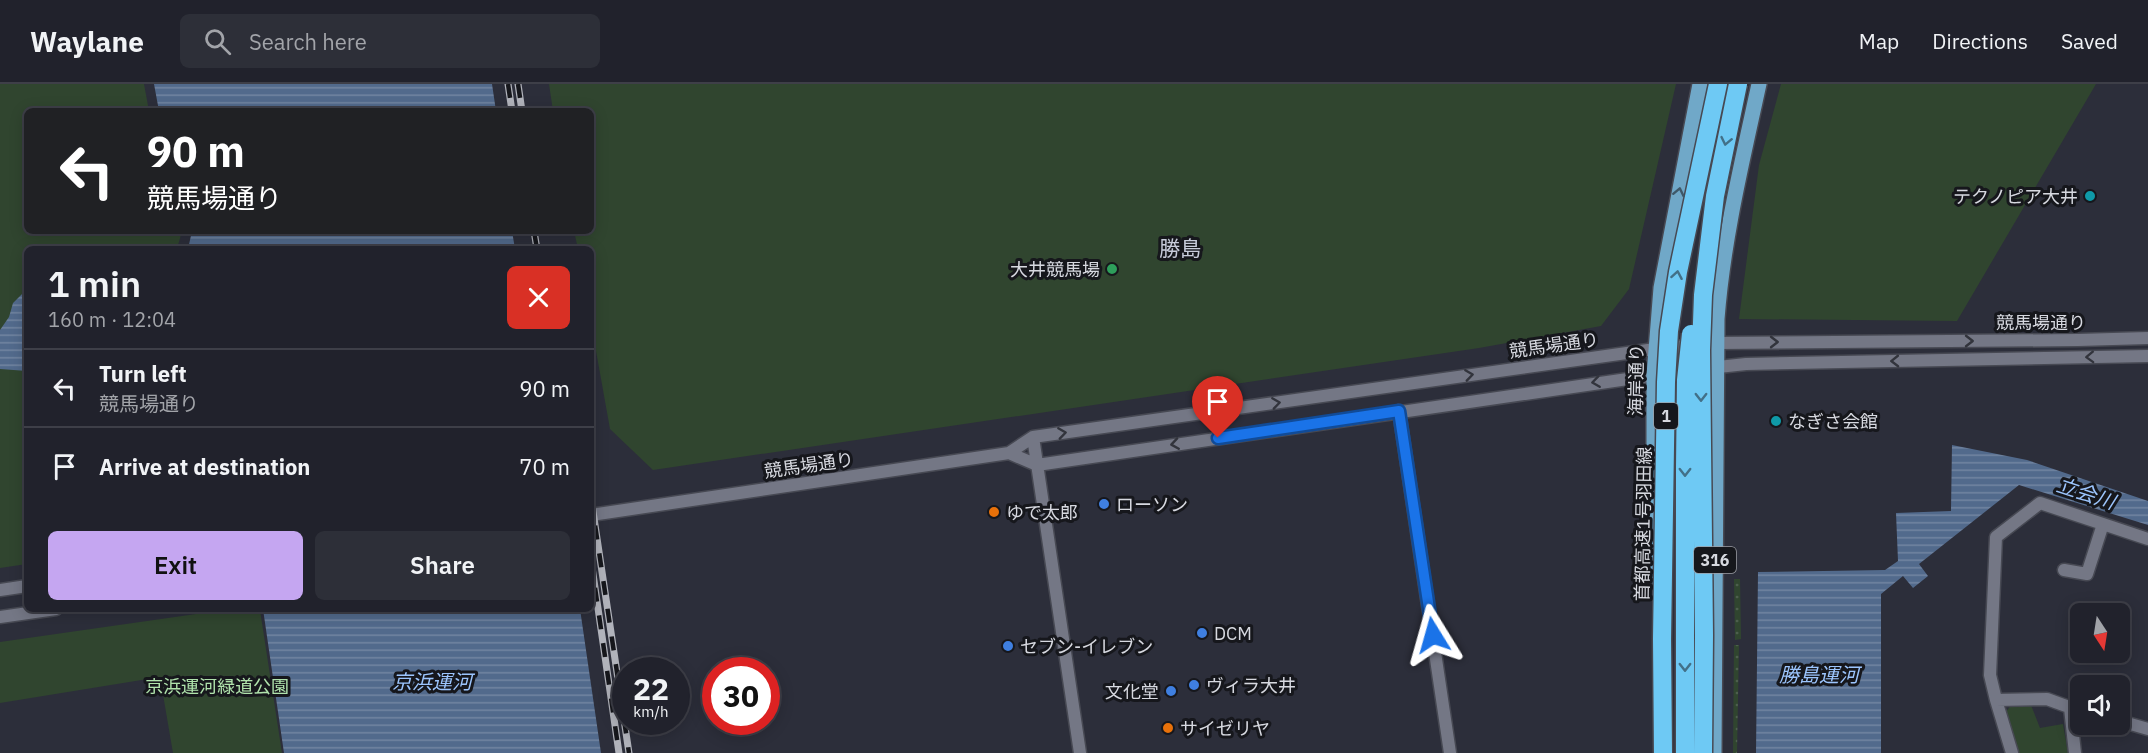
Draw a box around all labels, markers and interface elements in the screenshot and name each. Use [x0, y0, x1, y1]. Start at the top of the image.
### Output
search box [180, 14, 600, 68]
text: Waylane [30, 23, 144, 60]
icon: search [201, 25, 234, 58]
text: Search here [249, 27, 367, 56]
text: Map [1859, 27, 1899, 55]
text: Directions [1932, 27, 2028, 55]
text: Saved [2061, 27, 2118, 55]
text: 90 m [147, 124, 245, 179]
icon: left [48, 132, 126, 210]
one-way arrow [1721, 136, 1734, 146]
text: 競馬場通り [147, 180, 282, 215]
place label: テクノピア大井 [1953, 185, 2078, 208]
one-way arrow [1672, 187, 1685, 197]
marker: テクノピア大井 [2083, 189, 2097, 203]
district label: 勝島 [1159, 234, 1201, 262]
place label: 大井競馬場 [1010, 258, 1100, 281]
text: 1 min [48, 260, 141, 307]
marker: 大井競馬場 [1105, 262, 1119, 276]
button: close [507, 266, 570, 329]
one-way arrow [1670, 271, 1683, 281]
text: 160 m · 12:04 [48, 306, 176, 333]
street label: 競馬場通り [1996, 311, 2086, 334]
street label: 競馬場通り [1508, 327, 1600, 363]
one-way arrow [1965, 335, 1974, 347]
one-way arrow [1770, 336, 1779, 348]
street label: 海岸通り [1624, 344, 1648, 416]
one-way arrow [2085, 351, 2094, 364]
one-way arrow [1890, 355, 1899, 367]
text: Turn left [99, 359, 187, 388]
one-way arrow [1464, 369, 1474, 381]
icon: left [48, 372, 81, 405]
text: 90 m [519, 374, 570, 403]
one-way arrow [1592, 375, 1601, 387]
pin [1192, 376, 1243, 438]
icon: arrive [1201, 385, 1234, 418]
text: 競馬場通り [99, 390, 199, 417]
one-way arrow [1695, 393, 1707, 402]
one-way arrow [1272, 397, 1281, 409]
road number: 1 [1654, 403, 1678, 429]
place label: なぎさ会館 [1788, 410, 1878, 433]
marker: なぎさ会館 [1769, 414, 1783, 428]
one-way arrow [1058, 428, 1067, 440]
one-way arrow [1170, 438, 1179, 450]
street label: 首都高速1号羽田線 [1630, 446, 1656, 602]
street label: 競馬場通り [763, 447, 855, 483]
icon: arrive [48, 450, 81, 483]
text: Arrive at destination [99, 452, 310, 481]
text: 70 m [519, 452, 570, 481]
one-way arrow [1679, 467, 1691, 476]
water label: 立会川 [2053, 471, 2121, 516]
place label: ローソン [1116, 493, 1188, 516]
marker: ローソン [1097, 497, 1111, 511]
place label: ゆで太郎 [1006, 501, 1078, 524]
marker: ゆで太郎 [987, 505, 1001, 519]
button: Exit [48, 531, 303, 600]
button: Share [315, 531, 570, 600]
road number: 316 [1694, 547, 1736, 573]
position arrow [1401, 603, 1465, 667]
north arrow [2070, 603, 2130, 663]
map controls [2070, 603, 2130, 735]
place label: DCM [1214, 622, 1252, 645]
marker: DCM [1195, 626, 1209, 640]
place label: セブン-イレブン [1020, 635, 1153, 658]
marker: セブン-イレブン [1001, 639, 1015, 653]
speed limit sign: 30 [702, 657, 780, 735]
water label: 勝島運河 [1779, 661, 1863, 688]
one-way arrow [1679, 662, 1691, 671]
water label: 京浜運河 [392, 668, 476, 695]
text: 22 [633, 669, 669, 708]
place label: ヴィラ大井 [1206, 674, 1296, 697]
park label: 京浜運河緑道公園 [145, 675, 289, 698]
button: sound [2070, 675, 2130, 735]
marker: ヴィラ大井 [1187, 678, 1201, 692]
place label: 文化堂 [1105, 680, 1159, 703]
marker: 文化堂 [1164, 684, 1178, 698]
text: km/h [633, 702, 669, 721]
place label: サイゼリヤ [1180, 717, 1270, 740]
marker: サイゼリヤ [1161, 721, 1175, 735]

